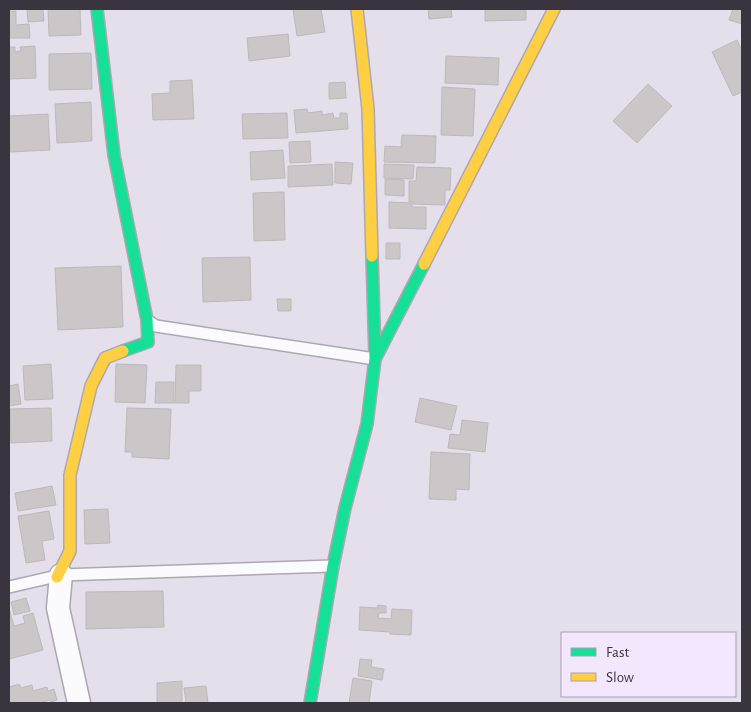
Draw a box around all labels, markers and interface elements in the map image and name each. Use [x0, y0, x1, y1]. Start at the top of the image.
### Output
legend [561, 632, 736, 697]
text: Fast [606, 645, 630, 660]
text: Slow [606, 670, 634, 685]

